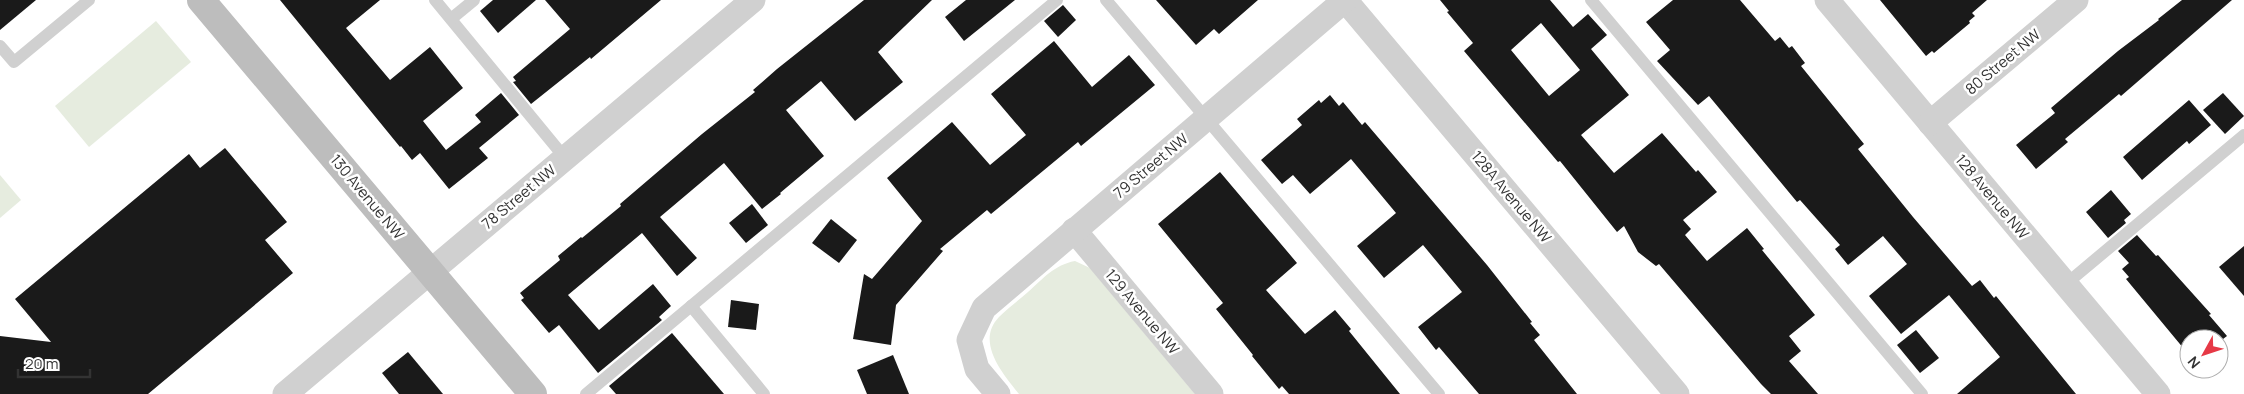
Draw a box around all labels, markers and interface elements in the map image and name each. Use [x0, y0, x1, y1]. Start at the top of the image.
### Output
street label: 80 Street NW [1961, 24, 2045, 99]
street label: 79 Street NW [1109, 128, 1192, 203]
street label: 128A Avenue NW [1467, 146, 1556, 247]
street label: 130 Avenue NW [326, 150, 409, 244]
street label: 128 Avenue NW [1951, 150, 2034, 244]
street label: 78 Street NW [477, 159, 560, 234]
street label: 129 Avenue NW [1100, 265, 1184, 359]
north arrow [2179, 329, 2229, 379]
scale bar [18, 346, 90, 378]
text: 20 m [25, 353, 58, 374]
text: N [2183, 353, 2204, 373]

